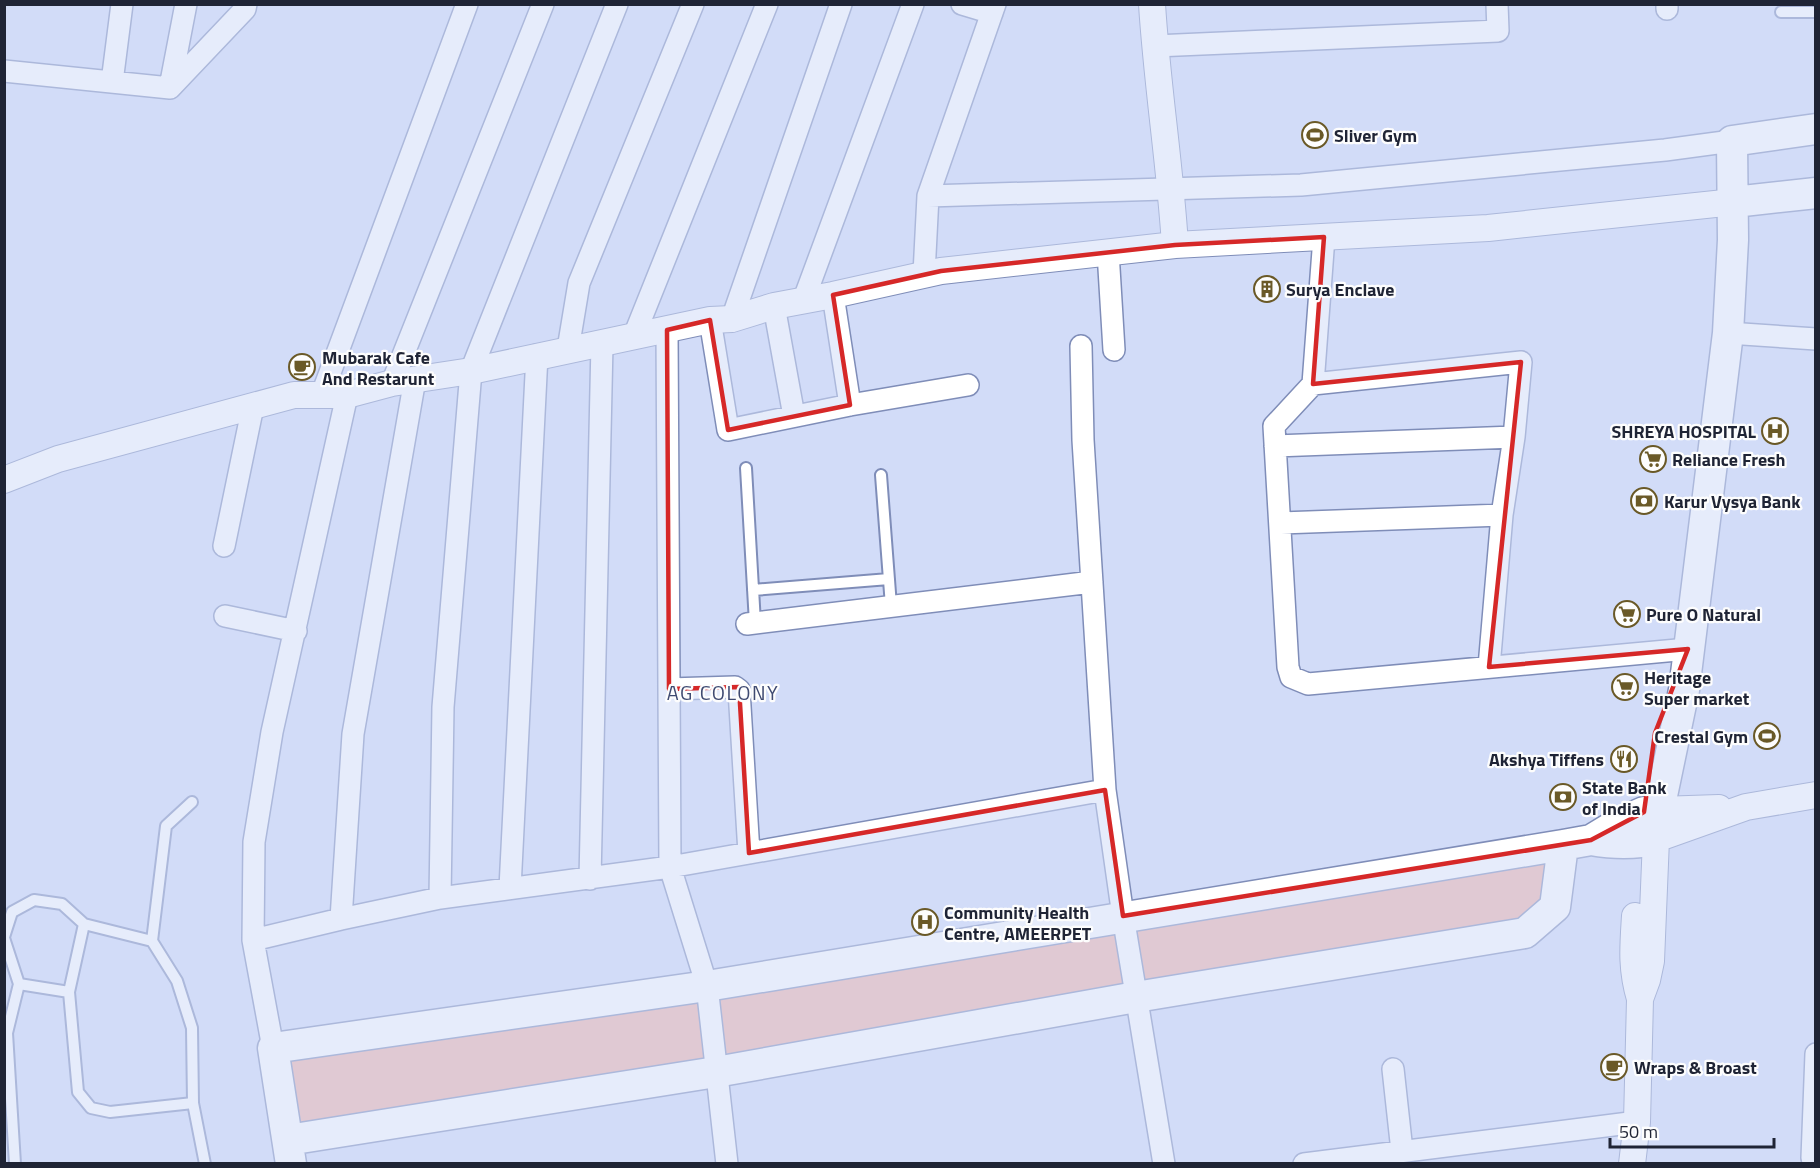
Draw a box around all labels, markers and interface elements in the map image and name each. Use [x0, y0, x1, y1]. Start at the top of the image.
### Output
sports icon: Sliver Gym [1300, 120, 1330, 150]
place label: Sliver Gym [1334, 122, 1417, 149]
building icon: Surya Enclave [1252, 274, 1282, 304]
place label: Surya Enclave [1286, 276, 1394, 303]
place label: Mubarak Cafe And Restarunt [322, 344, 435, 392]
cafe icon: Mubarak Cafe And Restarunt [287, 352, 317, 382]
hospital icon: SHREYA HOSPITAL [1760, 416, 1790, 446]
place label: SHREYA HOSPITAL [1611, 418, 1757, 445]
supermarket icon: Reliance Fresh [1638, 444, 1668, 474]
place label: Reliance Fresh [1672, 446, 1786, 473]
bank icon: Karur Vysya Bank [1629, 486, 1659, 516]
place label: Karur Vysya Bank [1664, 488, 1801, 515]
supermarket icon: Pure O Natural [1612, 599, 1642, 629]
place label: Pure O Natural [1646, 601, 1761, 628]
place label: Heritage Super market [1644, 664, 1750, 712]
supermarket icon: Heritage Super market [1610, 672, 1640, 702]
district label: AG COLONY [667, 677, 779, 708]
sports icon: Crestal Gym [1752, 721, 1782, 751]
place label: Crestal Gym [1654, 723, 1748, 750]
restaurant icon: Akshya Tiffens [1609, 744, 1639, 774]
place label: Akshya Tiffens [1489, 746, 1604, 773]
place label: State Bank of India [1582, 774, 1667, 822]
bank icon: State Bank of India [1548, 782, 1578, 812]
place label: Community Health Centre, AMEERPET [944, 899, 1092, 947]
hospital icon: Community Health Centre, AMEERPET [910, 907, 940, 937]
cafe icon: Wraps & Broast [1599, 1052, 1629, 1082]
place label: Wraps & Broast [1634, 1054, 1757, 1081]
scale bar [1610, 1111, 1774, 1149]
text: 50 m [1619, 1118, 1658, 1145]

